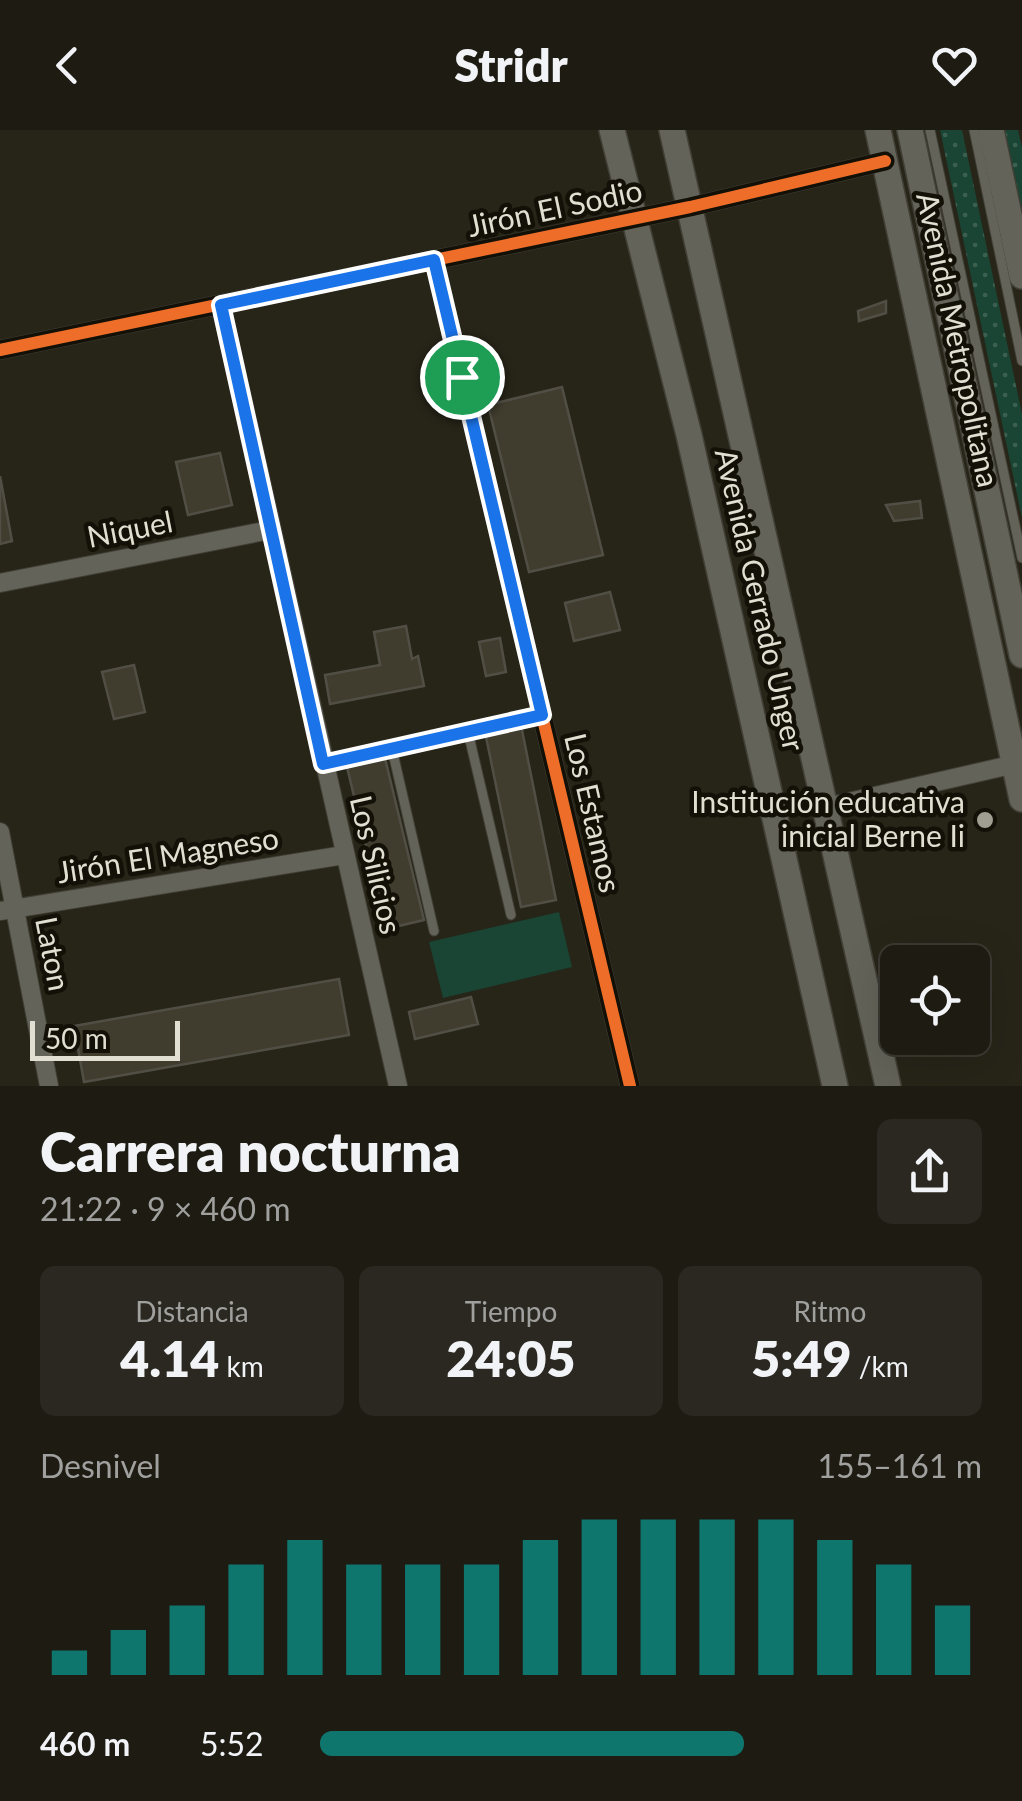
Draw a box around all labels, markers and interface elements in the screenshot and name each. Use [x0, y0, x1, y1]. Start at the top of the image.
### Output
icon: back [40, 38, 95, 93]
text: Stridr [454, 38, 568, 92]
icon: heart [927, 38, 982, 93]
street label: Jirón El Sodio [464, 171, 645, 243]
street label: Avenida Metropolitana [910, 189, 1008, 490]
pin [420, 335, 505, 420]
icon: arrive [435, 350, 490, 405]
street label: Avenida Gerrado Unger [709, 445, 813, 754]
street label: Niquel [84, 502, 175, 554]
street label: Los Estamos [558, 729, 630, 896]
place label: Institución educativa inicial Berne Ii [691, 783, 965, 853]
street label: Los Silicios [344, 792, 410, 937]
marker: Institución educativa inicial Berne Ii [974, 809, 996, 831]
street label: Jirón El Magneso [54, 819, 281, 889]
street label: Laton [29, 914, 79, 994]
map controls [880, 945, 990, 1055]
button: locate [880, 945, 990, 1055]
scale bar [30, 1016, 180, 1060]
text: 50 m [45, 1021, 108, 1055]
text: Carrera nocturna [40, 1118, 461, 1184]
button: share [877, 1119, 982, 1224]
text: 21:22 · 9 × 460 m [40, 1189, 291, 1228]
text: Distancia [135, 1294, 249, 1328]
text: Tiempo [465, 1294, 557, 1328]
text: Ritmo [793, 1294, 867, 1328]
text: 4.14 [120, 1328, 219, 1388]
text: 24:05 [446, 1328, 576, 1388]
text: 5:49 [751, 1328, 852, 1388]
text: km [219, 1349, 264, 1383]
text: /km [852, 1349, 909, 1383]
text: Desnivel [40, 1446, 161, 1485]
text: 155–161 m [818, 1446, 982, 1485]
text: 460 m [40, 1724, 130, 1763]
text: 5:52 [200, 1724, 264, 1763]

